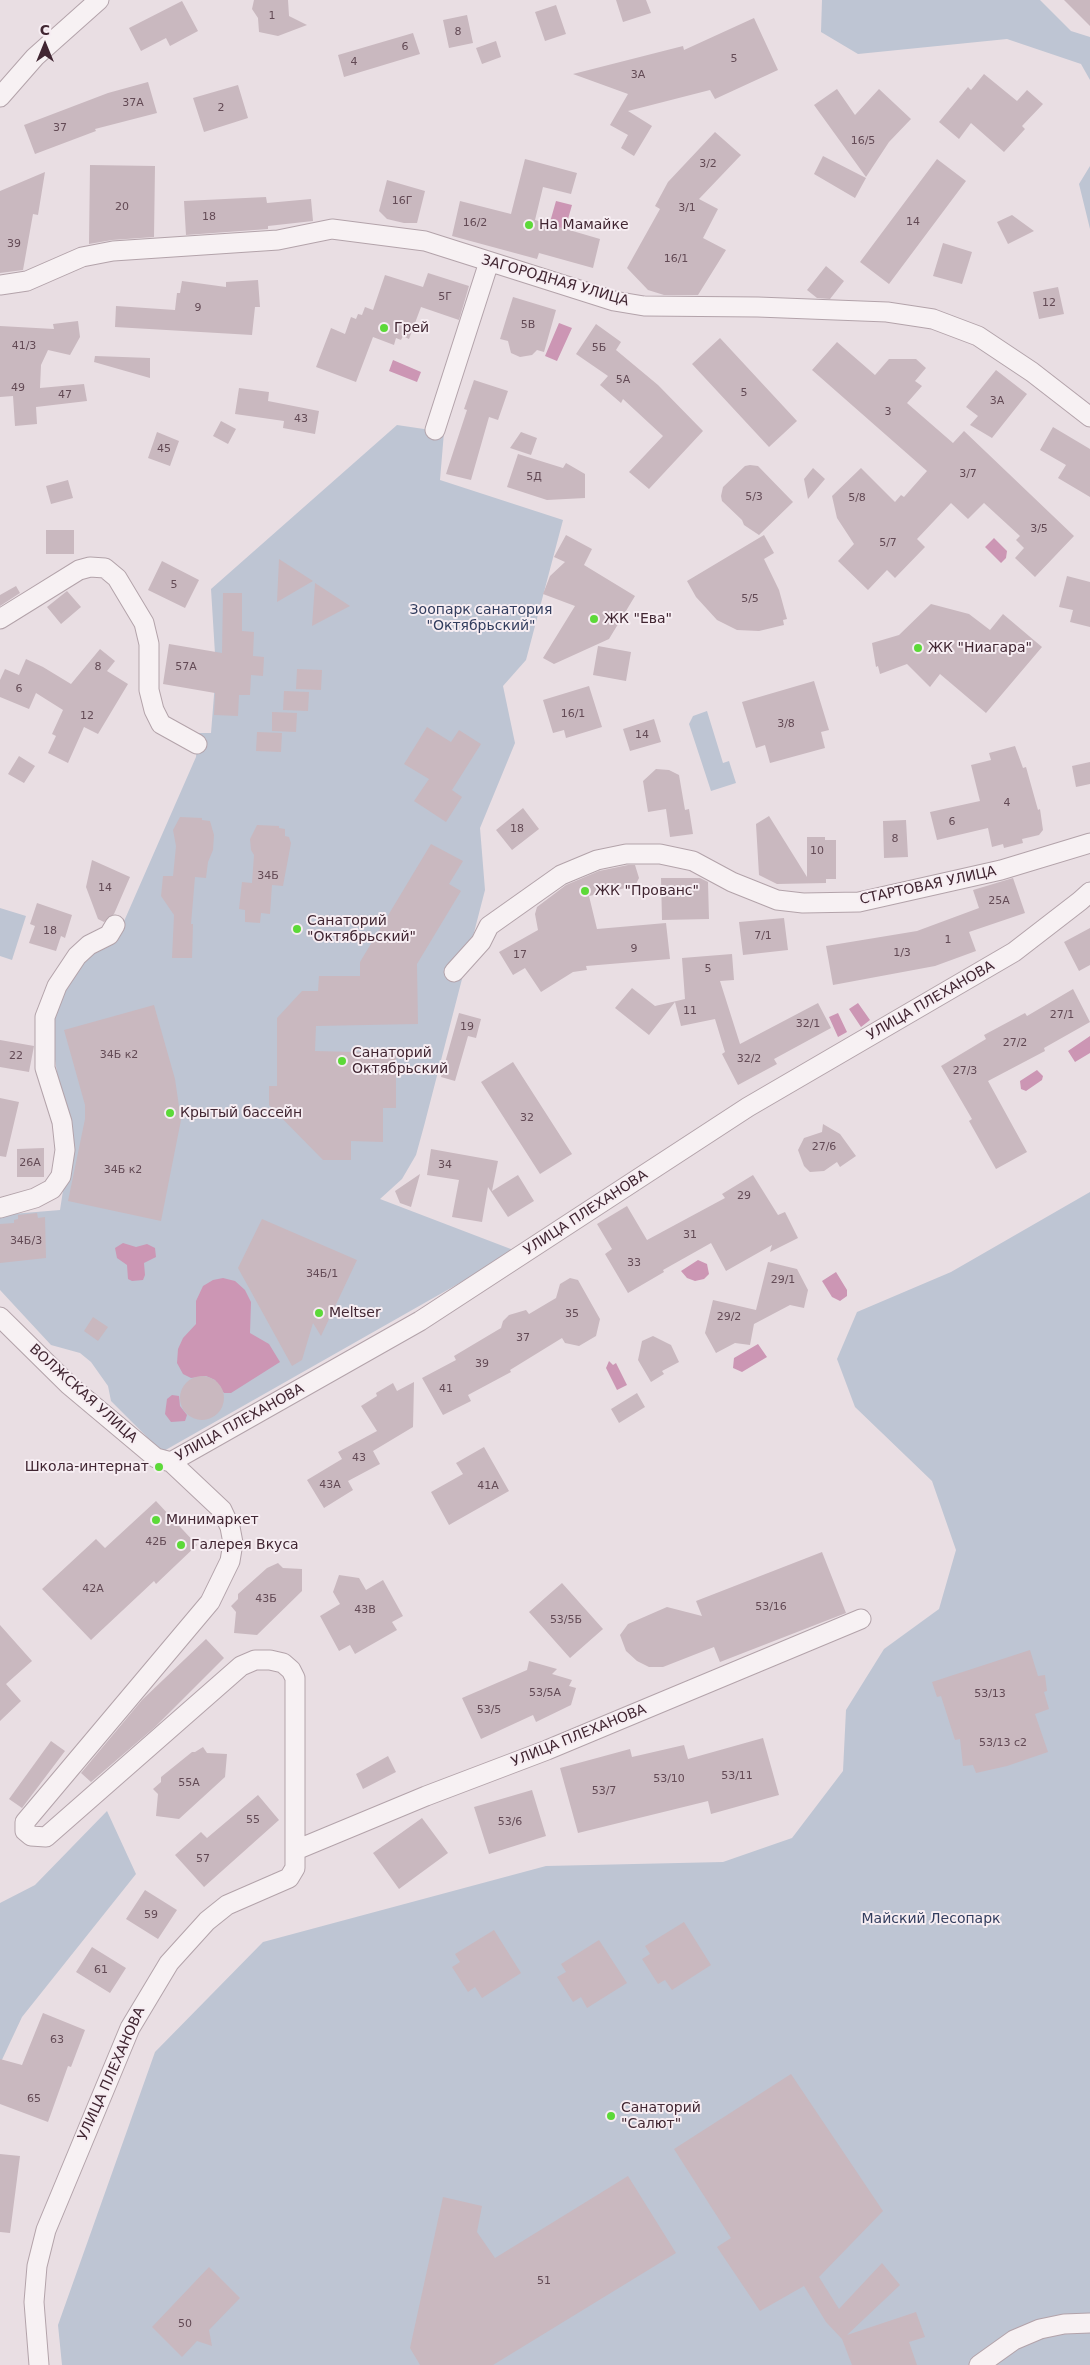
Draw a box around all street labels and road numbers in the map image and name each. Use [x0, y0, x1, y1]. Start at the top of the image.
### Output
street label: ЗАГОРОДНАЯ УЛИЦА [479, 252, 631, 310]
street label: СТАРТОВАЯ УЛИЦА [858, 863, 998, 909]
street label: УЛИЦА ПЛЕХАНОВА [864, 958, 998, 1044]
street label: УЛИЦА ПЛЕХАНОВА [521, 1167, 651, 1259]
street label: ВОЛЖСКАЯ УЛИЦА [25, 1341, 141, 1447]
street label: УЛИЦА ПЛЕХАНОВА [173, 1381, 307, 1465]
street label: УЛИЦА ПЛЕХАНОВА [509, 1701, 649, 1771]
street label: УЛИЦА ПЛЕХАНОВА [75, 2005, 149, 2143]

